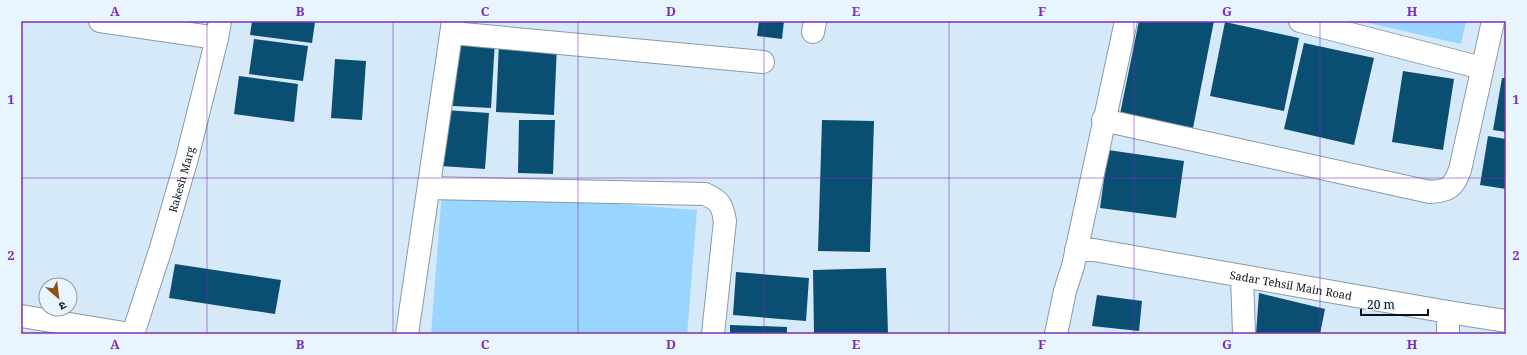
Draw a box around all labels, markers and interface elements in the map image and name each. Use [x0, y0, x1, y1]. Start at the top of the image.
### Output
text: A [110, 2, 120, 20]
text: B [296, 2, 305, 20]
text: C [481, 2, 490, 20]
text: D [666, 2, 676, 20]
text: E [852, 2, 861, 20]
text: F [1038, 2, 1046, 20]
text: G [1222, 2, 1232, 20]
text: H [1407, 2, 1418, 20]
text: 1 [7, 90, 15, 108]
text: 1 [1512, 90, 1520, 108]
street label: Rakesh Marg [164, 145, 197, 214]
text: 2 [7, 246, 15, 264]
text: 2 [1512, 246, 1520, 264]
street label: Sadar Tehsil Main Road [1229, 266, 1353, 303]
north arrow [38, 277, 78, 317]
scale bar [1361, 291, 1428, 317]
text: 20 m [1367, 296, 1395, 313]
text: उ [56, 298, 69, 315]
text: A [110, 335, 120, 353]
text: B [296, 335, 305, 353]
text: C [481, 335, 490, 353]
text: D [666, 335, 676, 353]
text: E [852, 335, 861, 353]
text: F [1038, 335, 1046, 353]
text: G [1222, 335, 1232, 353]
text: H [1407, 335, 1418, 353]

